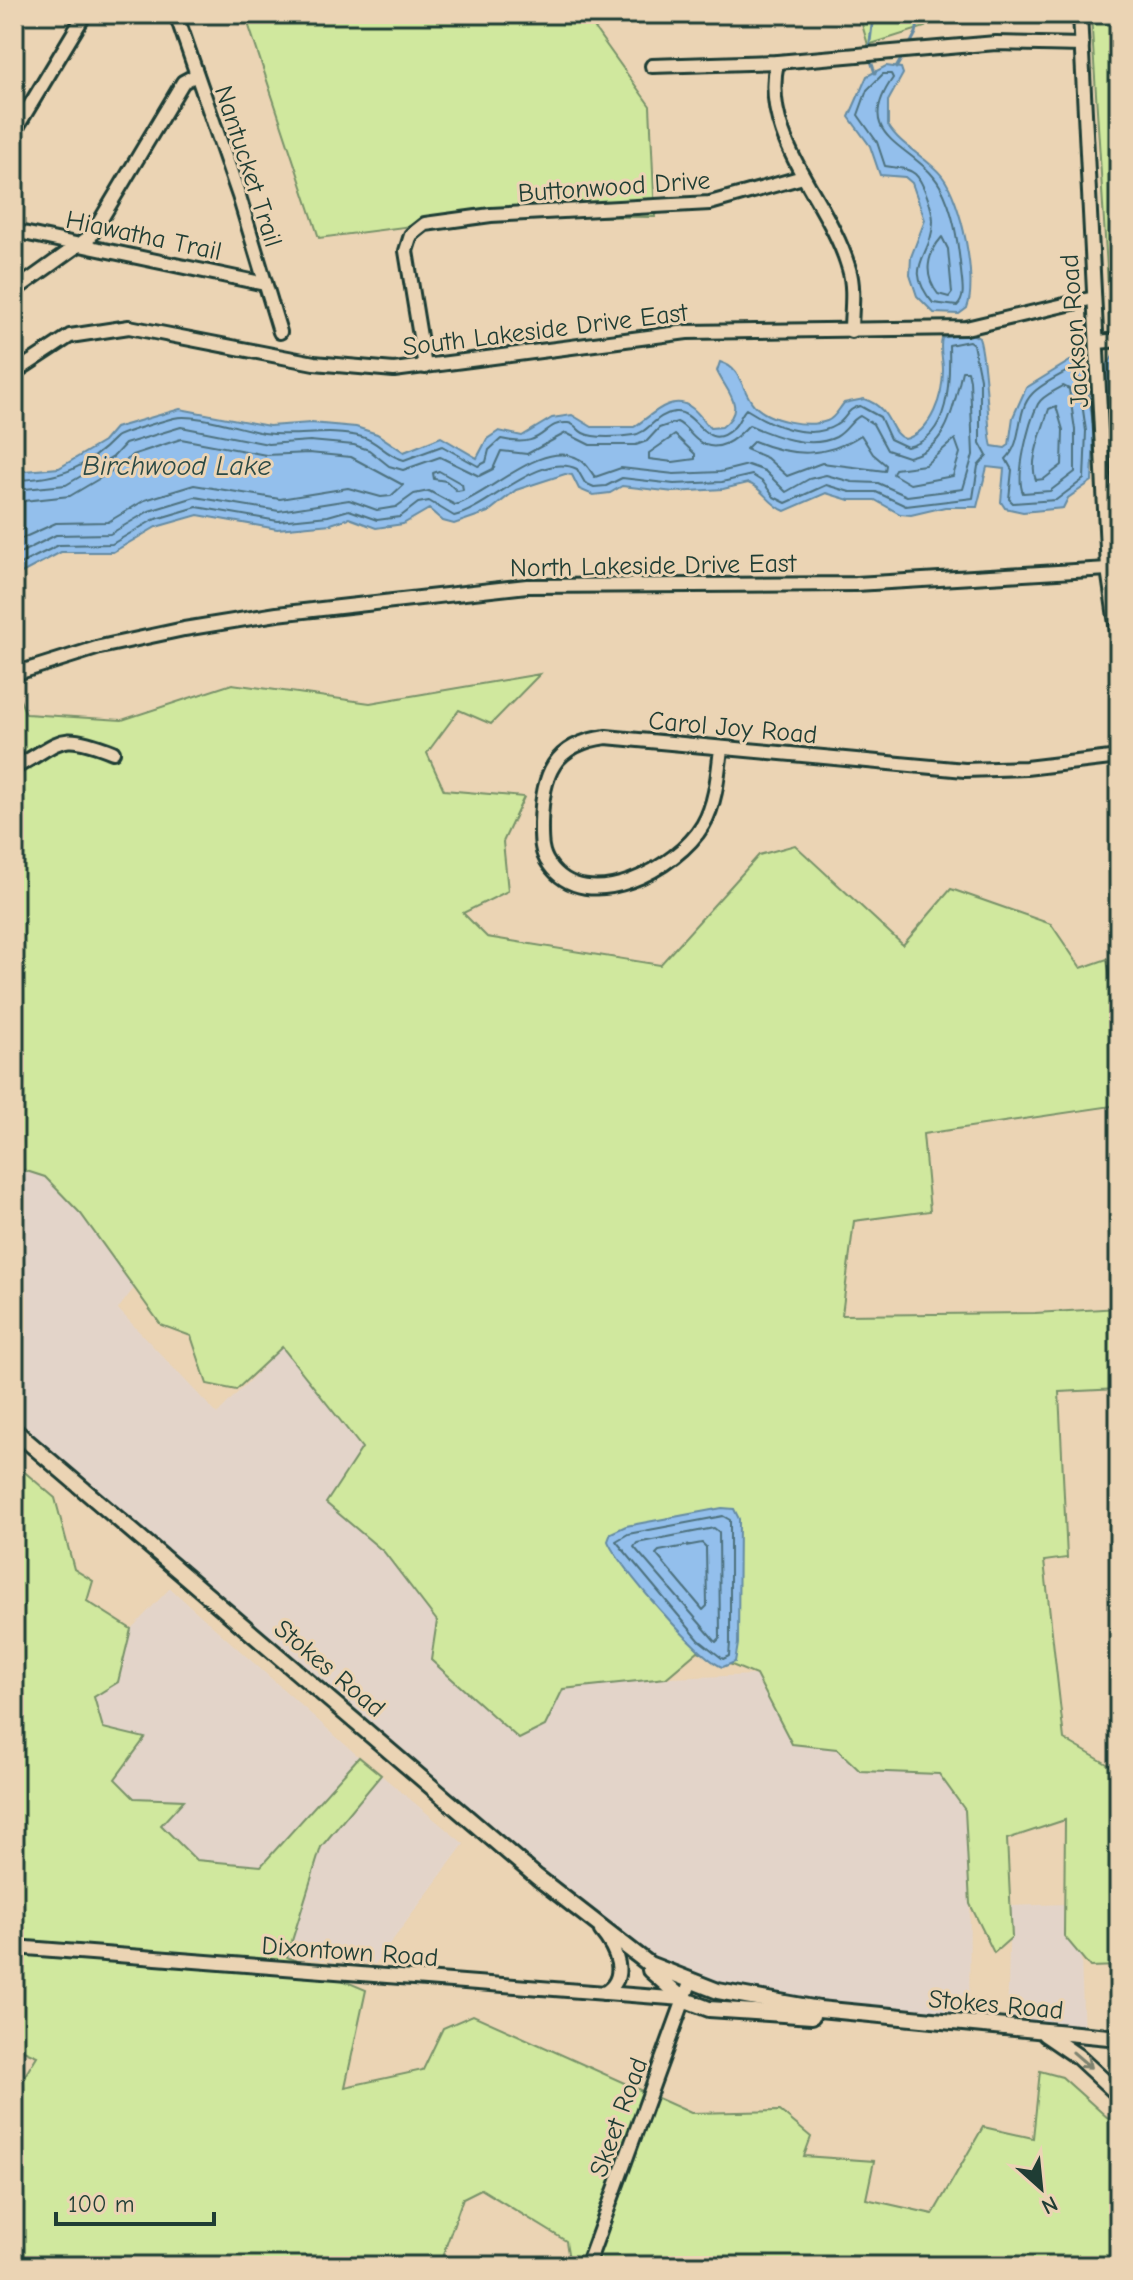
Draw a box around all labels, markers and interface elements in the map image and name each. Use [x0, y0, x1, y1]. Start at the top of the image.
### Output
street label: Nantucket Trail [208, 82, 288, 251]
street label: Buttonwood Drive [517, 165, 711, 209]
street label: Hiawatha Trail [63, 205, 224, 267]
street label: Jackson Road [1055, 253, 1095, 409]
street label: South Lakeside Drive East [401, 297, 691, 362]
water label: Birchwood Lake [83, 450, 271, 482]
street label: North Lakeside Drive East [510, 548, 798, 583]
street label: Carol Joy Road [647, 706, 819, 750]
street label: Stokes Road [268, 1614, 391, 1724]
street label: Dixontown Road [261, 1931, 439, 1973]
street label: Stokes Road [927, 1984, 1065, 2026]
one-way arrow [1072, 2051, 1092, 2069]
street label: Skeet Road [584, 2054, 654, 2181]
north arrow [1001, 2148, 1081, 2228]
scale bar [56, 2176, 214, 2226]
text: 100 m [68, 2190, 135, 2218]
text: N [1037, 2190, 1062, 2220]

